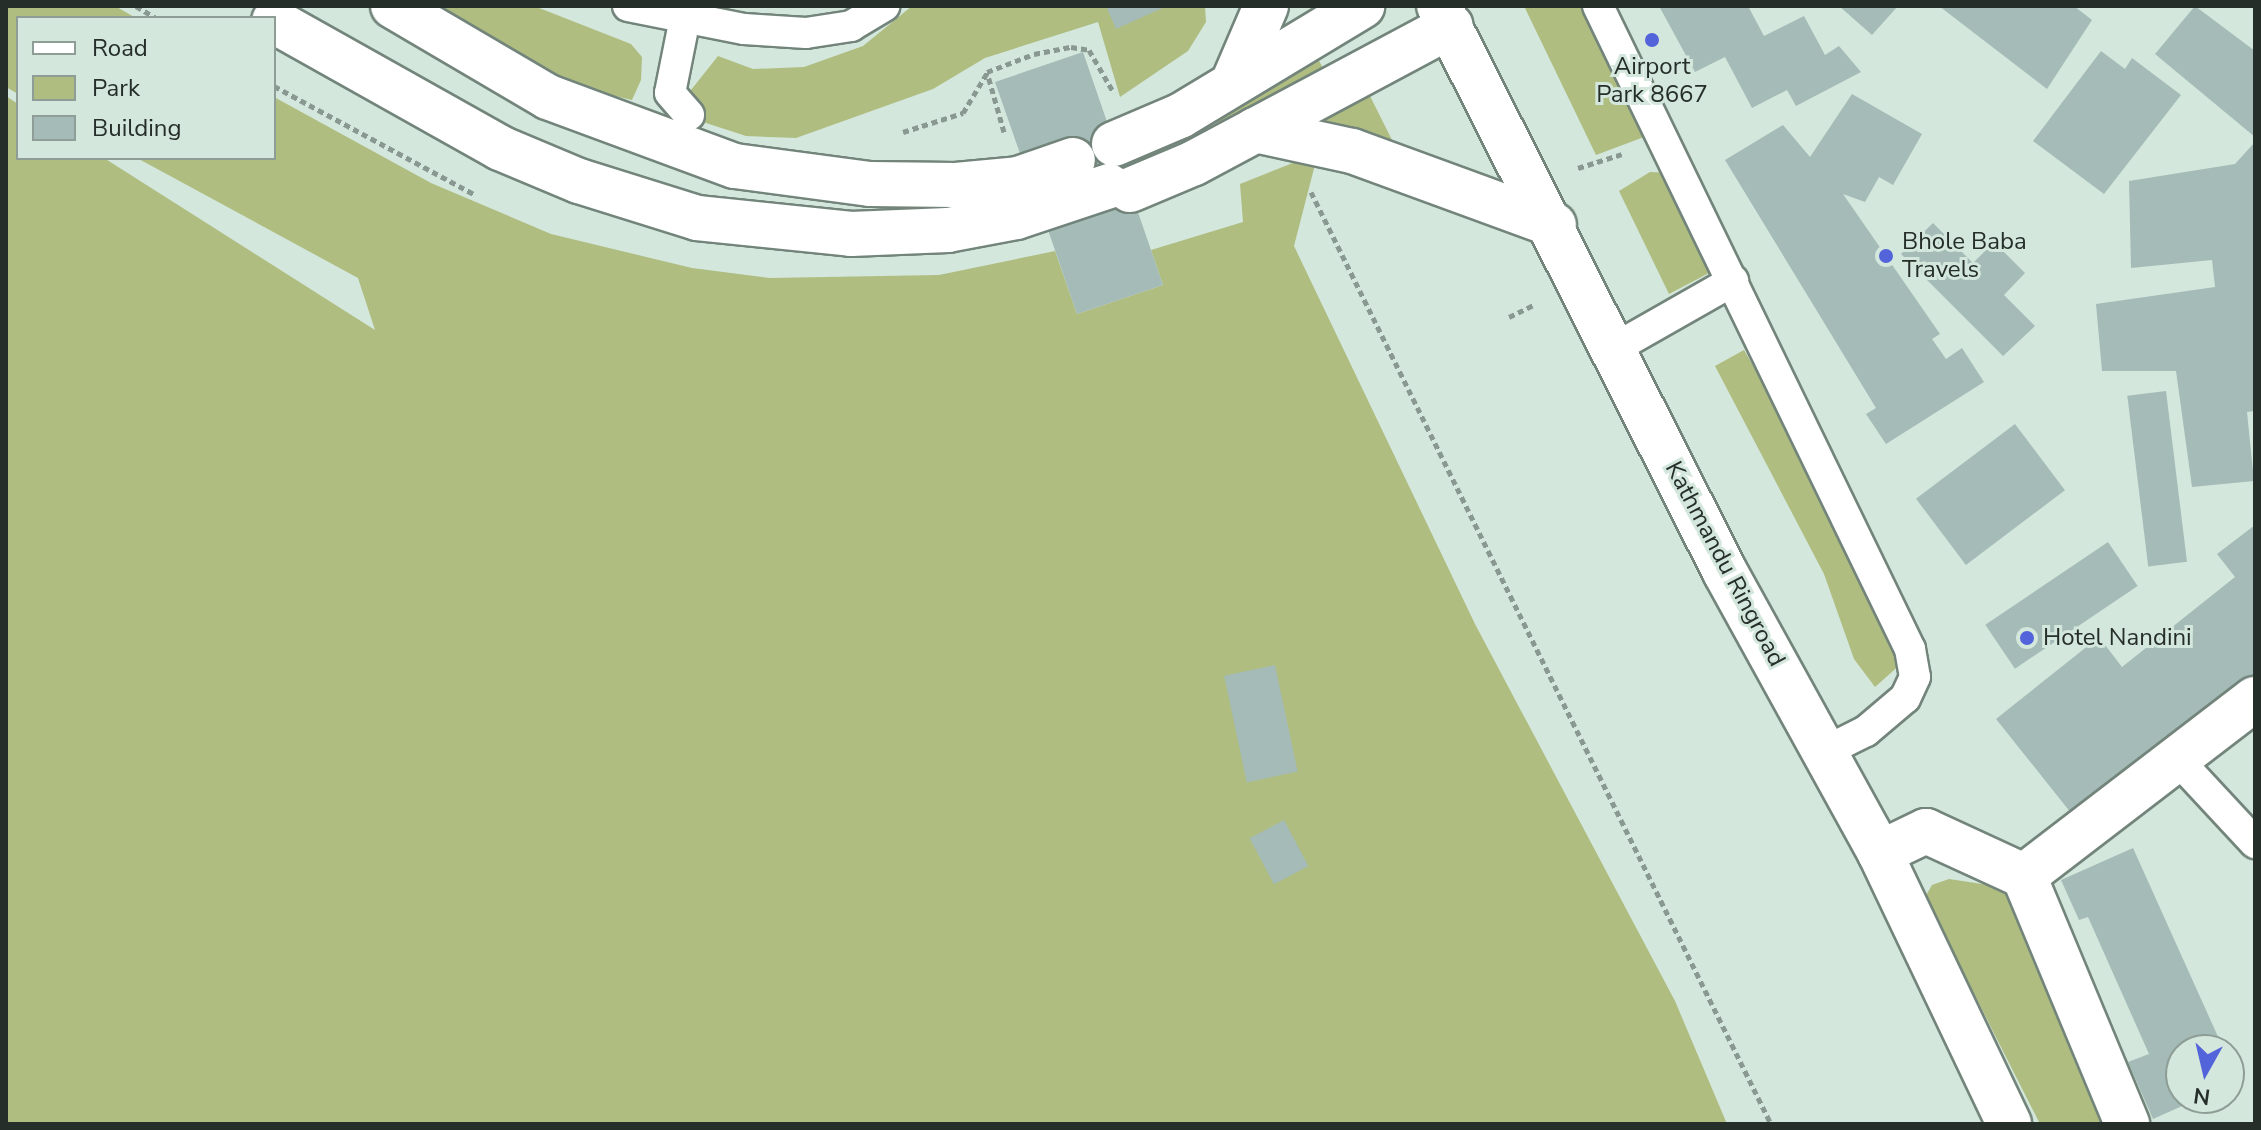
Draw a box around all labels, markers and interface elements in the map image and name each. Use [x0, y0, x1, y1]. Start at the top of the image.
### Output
legend [16, 16, 276, 160]
marker: Airport Park 8667 [1643, 31, 1661, 49]
text: Road [92, 32, 148, 64]
place label: Airport Park 8667 [1596, 53, 1708, 109]
text: Park [92, 72, 140, 104]
text: Building [92, 112, 182, 144]
place label: Bhole Baba Travels [1902, 228, 2027, 284]
marker: Bhole Baba Travels [1877, 247, 1895, 265]
street label: Kathmandu Ringroad [1659, 457, 1791, 671]
place label: Hotel Nandini [2043, 624, 2192, 652]
marker: Hotel Nandini [2018, 629, 2036, 647]
north arrow [2165, 1034, 2245, 1114]
text: N [2192, 1080, 2212, 1112]

